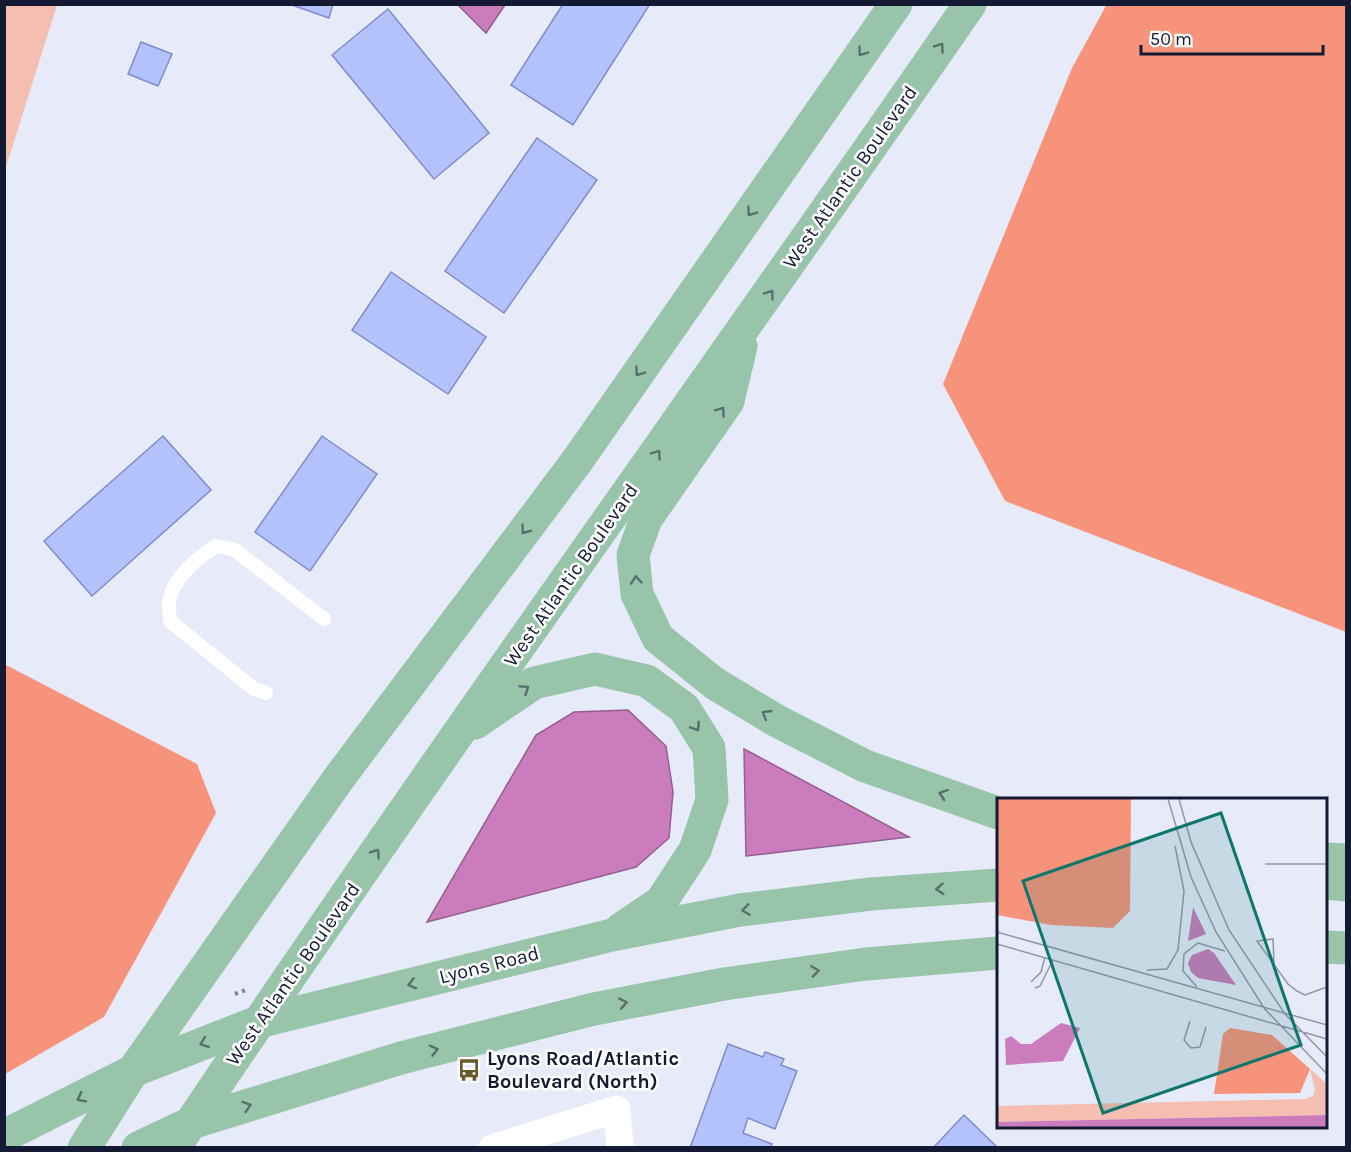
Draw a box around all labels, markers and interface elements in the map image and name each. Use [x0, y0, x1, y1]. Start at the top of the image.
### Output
scale bar [1141, 18, 1322, 56]
text: 50 m [1150, 28, 1192, 50]
one-way arrow [933, 43, 944, 54]
one-way arrow [858, 46, 869, 57]
street label: West Atlantic Boulevard [778, 81, 922, 273]
one-way arrow [747, 206, 758, 217]
one-way arrow [762, 290, 774, 300]
one-way arrow [635, 366, 646, 377]
one-way arrow [714, 407, 725, 418]
one-way arrow [650, 449, 661, 460]
street label: West Atlantic Boulevard [499, 479, 643, 671]
one-way arrow [521, 524, 532, 535]
one-way arrow [630, 576, 643, 585]
one-way arrow [518, 685, 529, 696]
one-way arrow [762, 710, 772, 722]
one-way arrow [689, 720, 700, 731]
one-way arrow [938, 788, 949, 801]
inset map [997, 798, 1327, 1128]
one-way arrow [369, 849, 380, 860]
street label: West Atlantic Boulevard [221, 878, 365, 1070]
one-way arrow [936, 882, 945, 895]
one-way arrow [742, 903, 751, 915]
street label: Lyons Road [437, 941, 541, 989]
one-way arrow [811, 965, 820, 977]
one-way arrow [408, 977, 418, 990]
one-way arrow [618, 997, 628, 1010]
one-way arrow [199, 1036, 210, 1049]
one-way arrow [428, 1044, 438, 1057]
place label: Lyons Road/Atlantic Boulevard (North) [487, 1047, 679, 1093]
bus stop icon: Lyons Road/Atlantic Boulevard (North) [456, 1057, 482, 1083]
one-way arrow [76, 1090, 87, 1102]
one-way arrow [241, 1101, 252, 1113]

